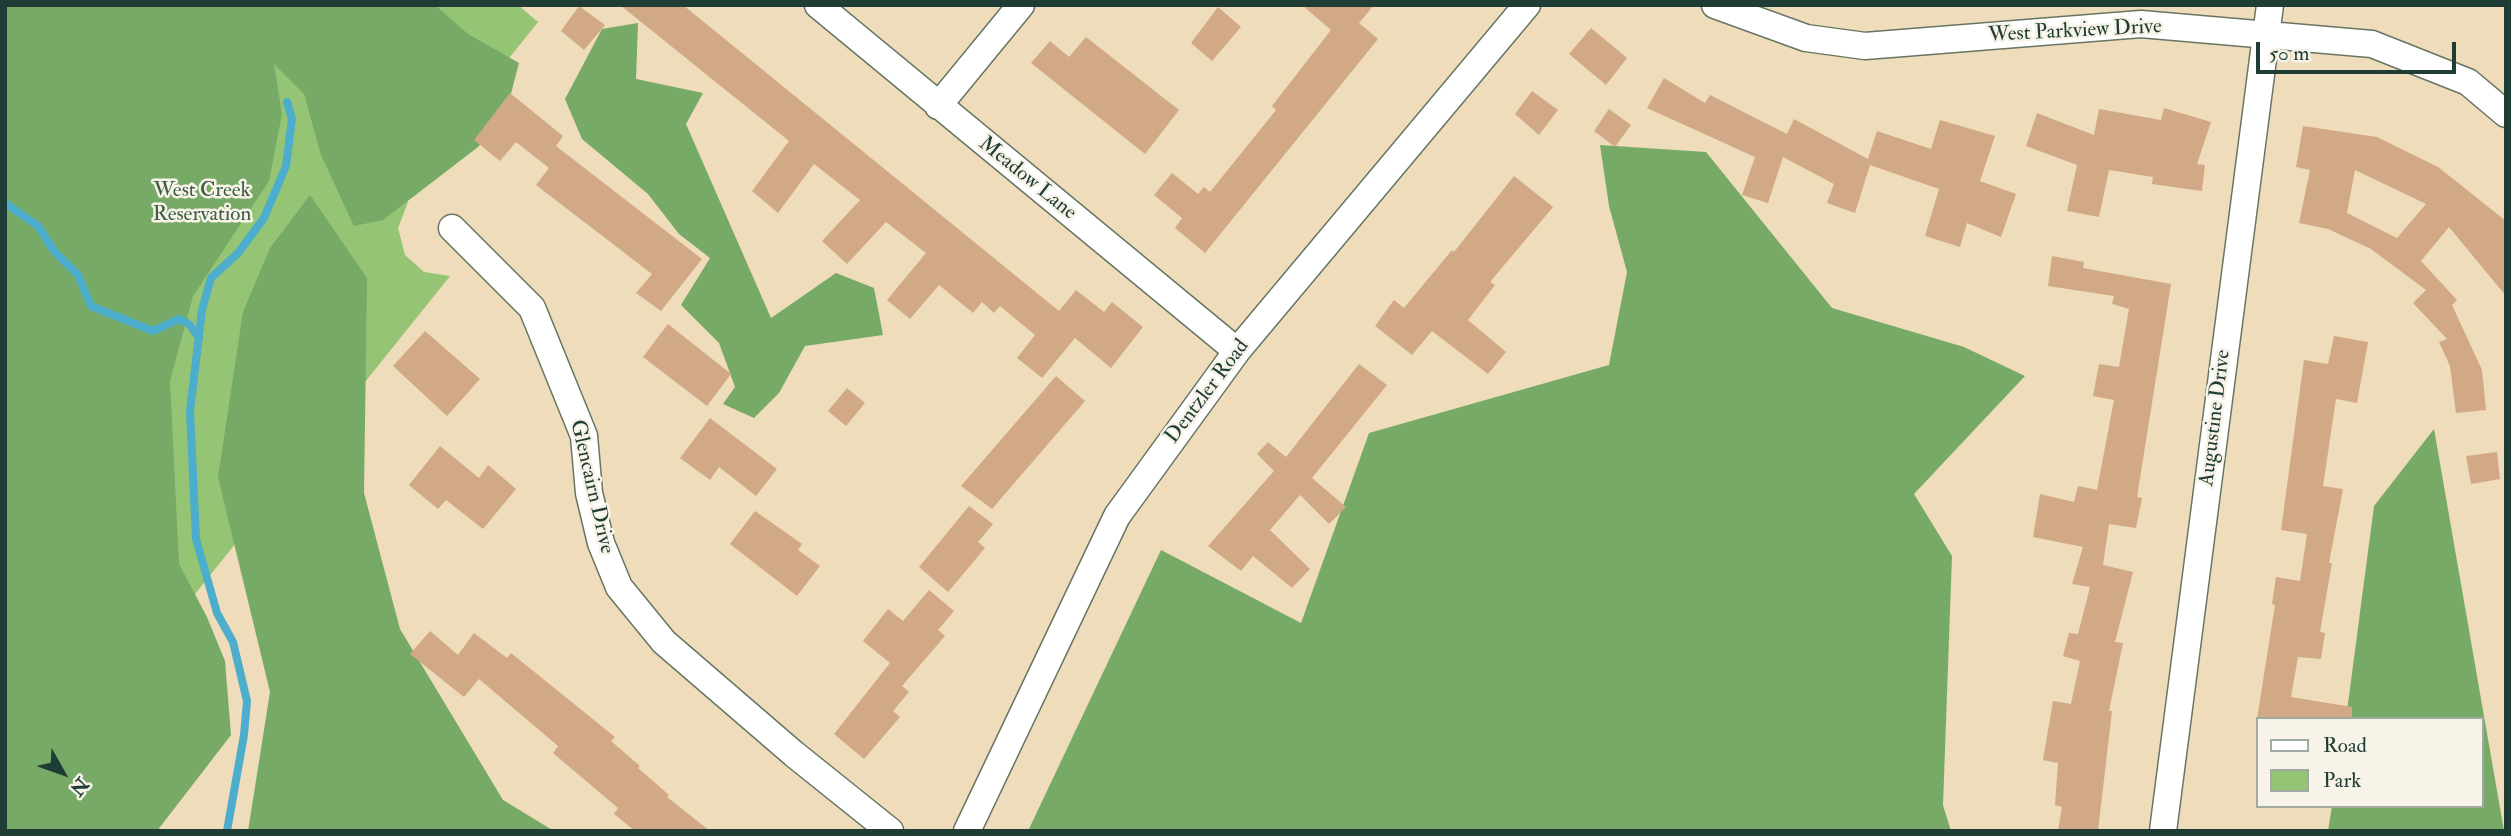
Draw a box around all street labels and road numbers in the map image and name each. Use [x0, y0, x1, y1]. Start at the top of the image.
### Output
street label: West Parkview Drive [1988, 15, 2162, 49]
street label: Meadow Lane [973, 132, 1081, 226]
street label: Dentzler Road [1161, 335, 1255, 449]
street label: Augustine Drive [2195, 348, 2237, 488]
street label: Glencairn Drive [563, 418, 619, 556]

